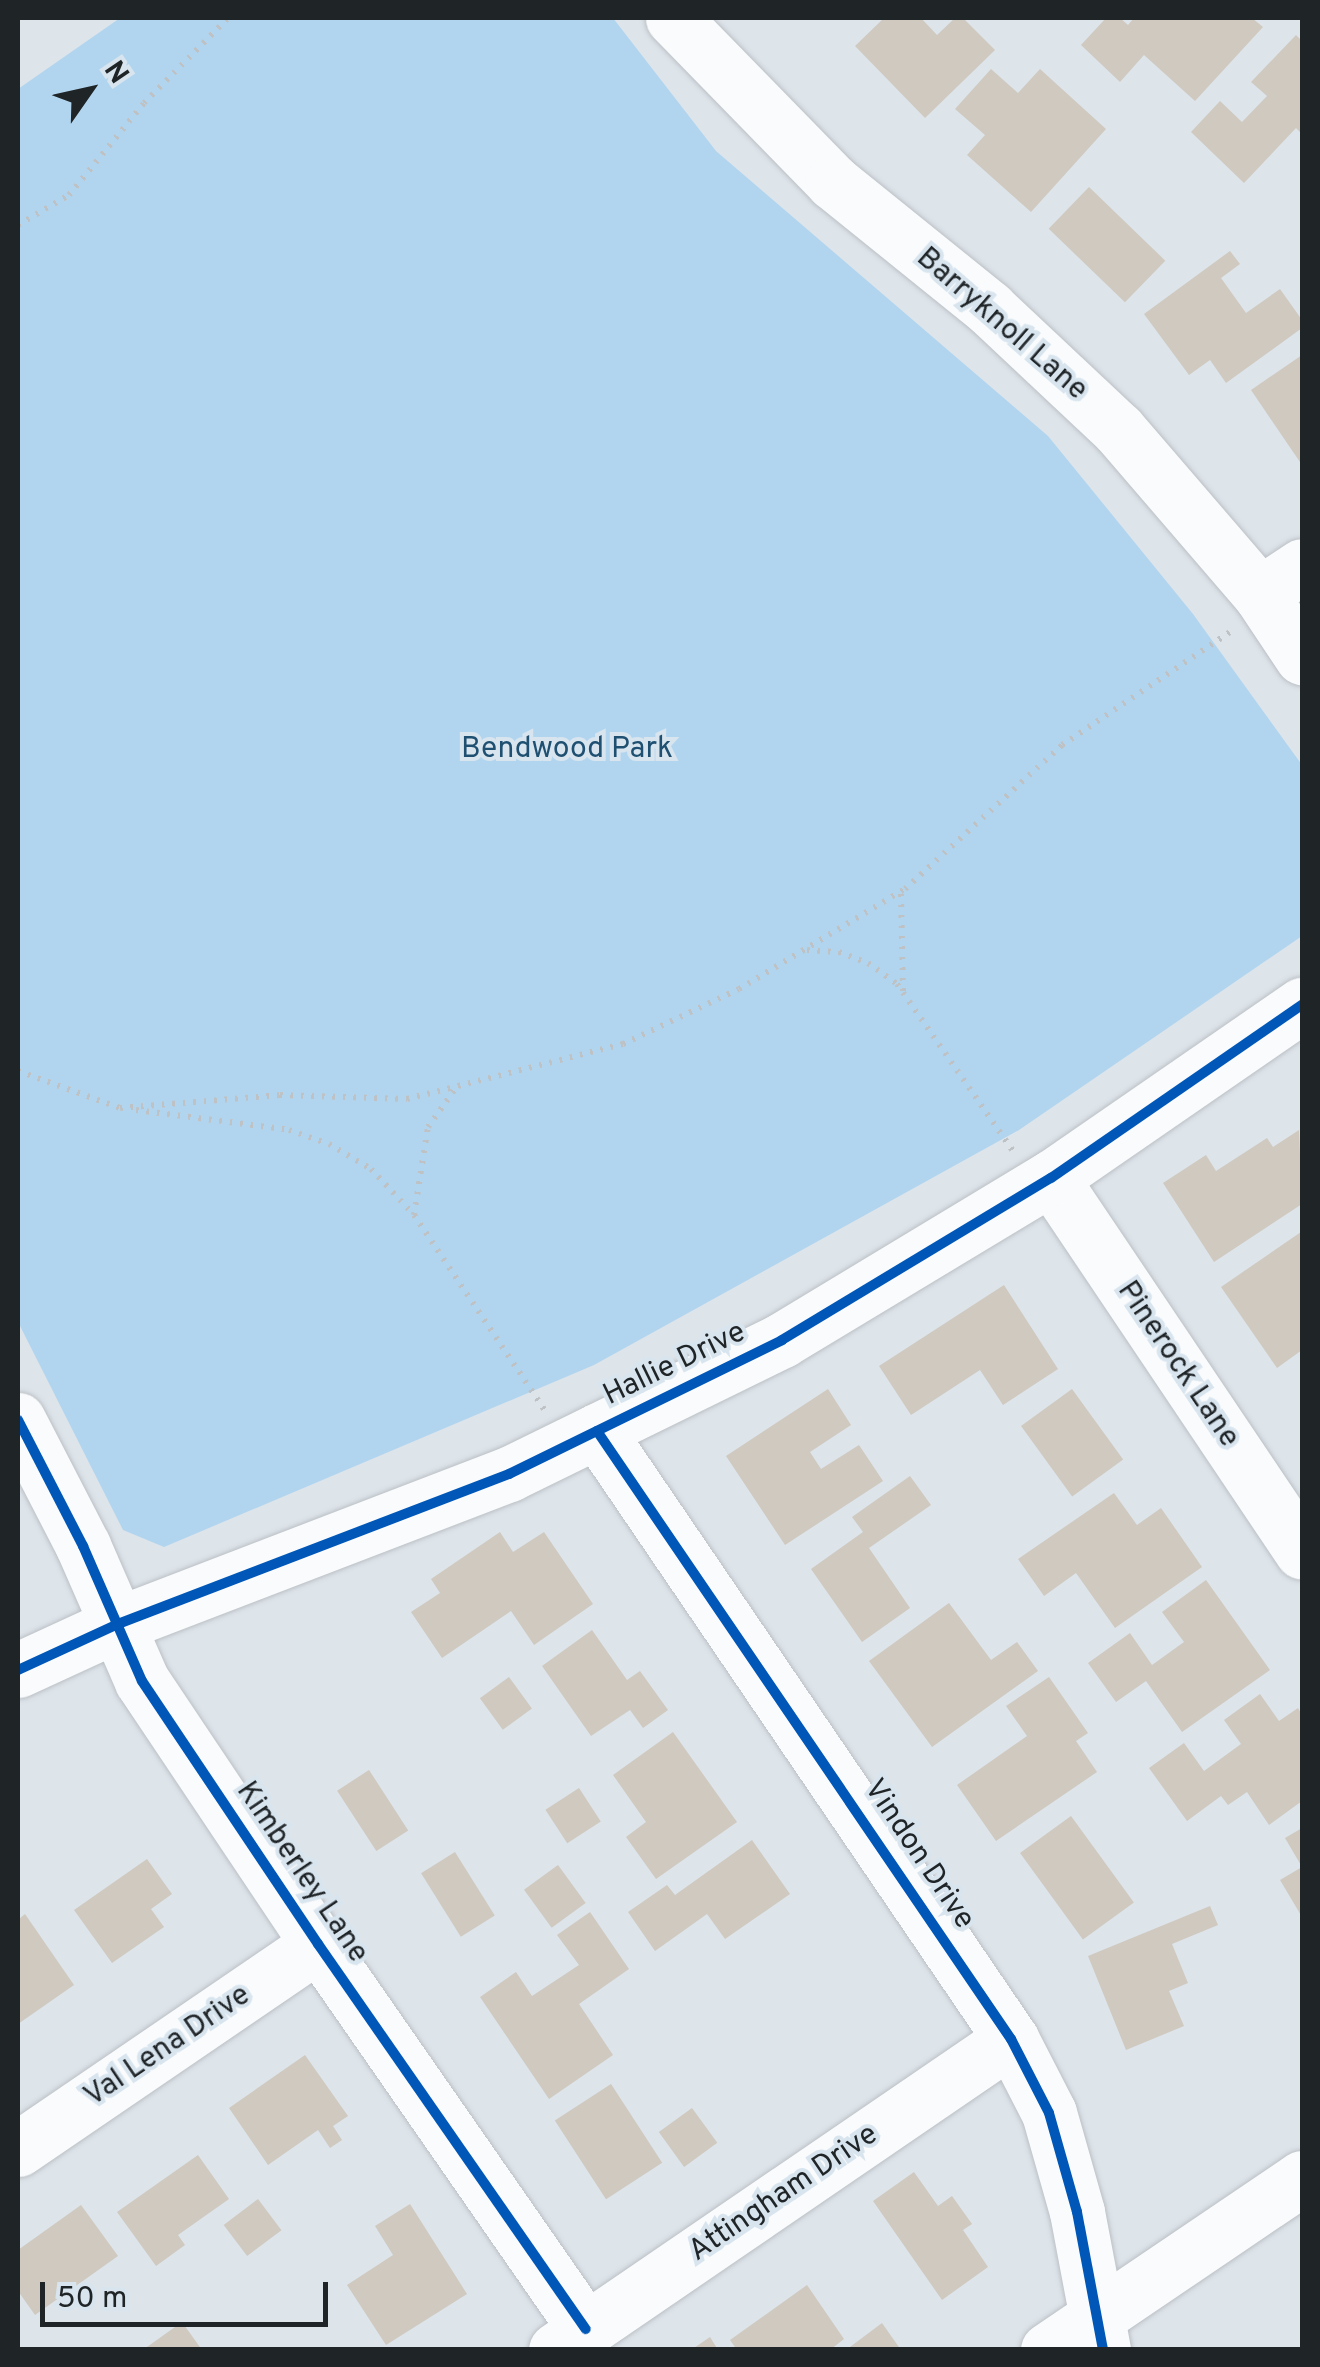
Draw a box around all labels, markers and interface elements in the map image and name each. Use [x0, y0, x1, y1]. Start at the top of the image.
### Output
north arrow [40, 40, 140, 140]
text: N [94, 55, 135, 92]
street label: Barryknoll Lane [908, 241, 1094, 409]
park label: Bendwood Park [461, 732, 673, 768]
street label: Pinerock Lane [1108, 1275, 1246, 1455]
street label: Hallie Drive [598, 1315, 752, 1415]
street label: Vindon Drive [855, 1773, 981, 1937]
street label: Kimberley Lane [227, 1776, 375, 1970]
street label: Val Lena Drive [78, 1978, 258, 2116]
street label: Attingham Drive [683, 2118, 885, 2270]
scale bar [45, 2262, 332, 2324]
text: 50 m [57, 2281, 127, 2318]

